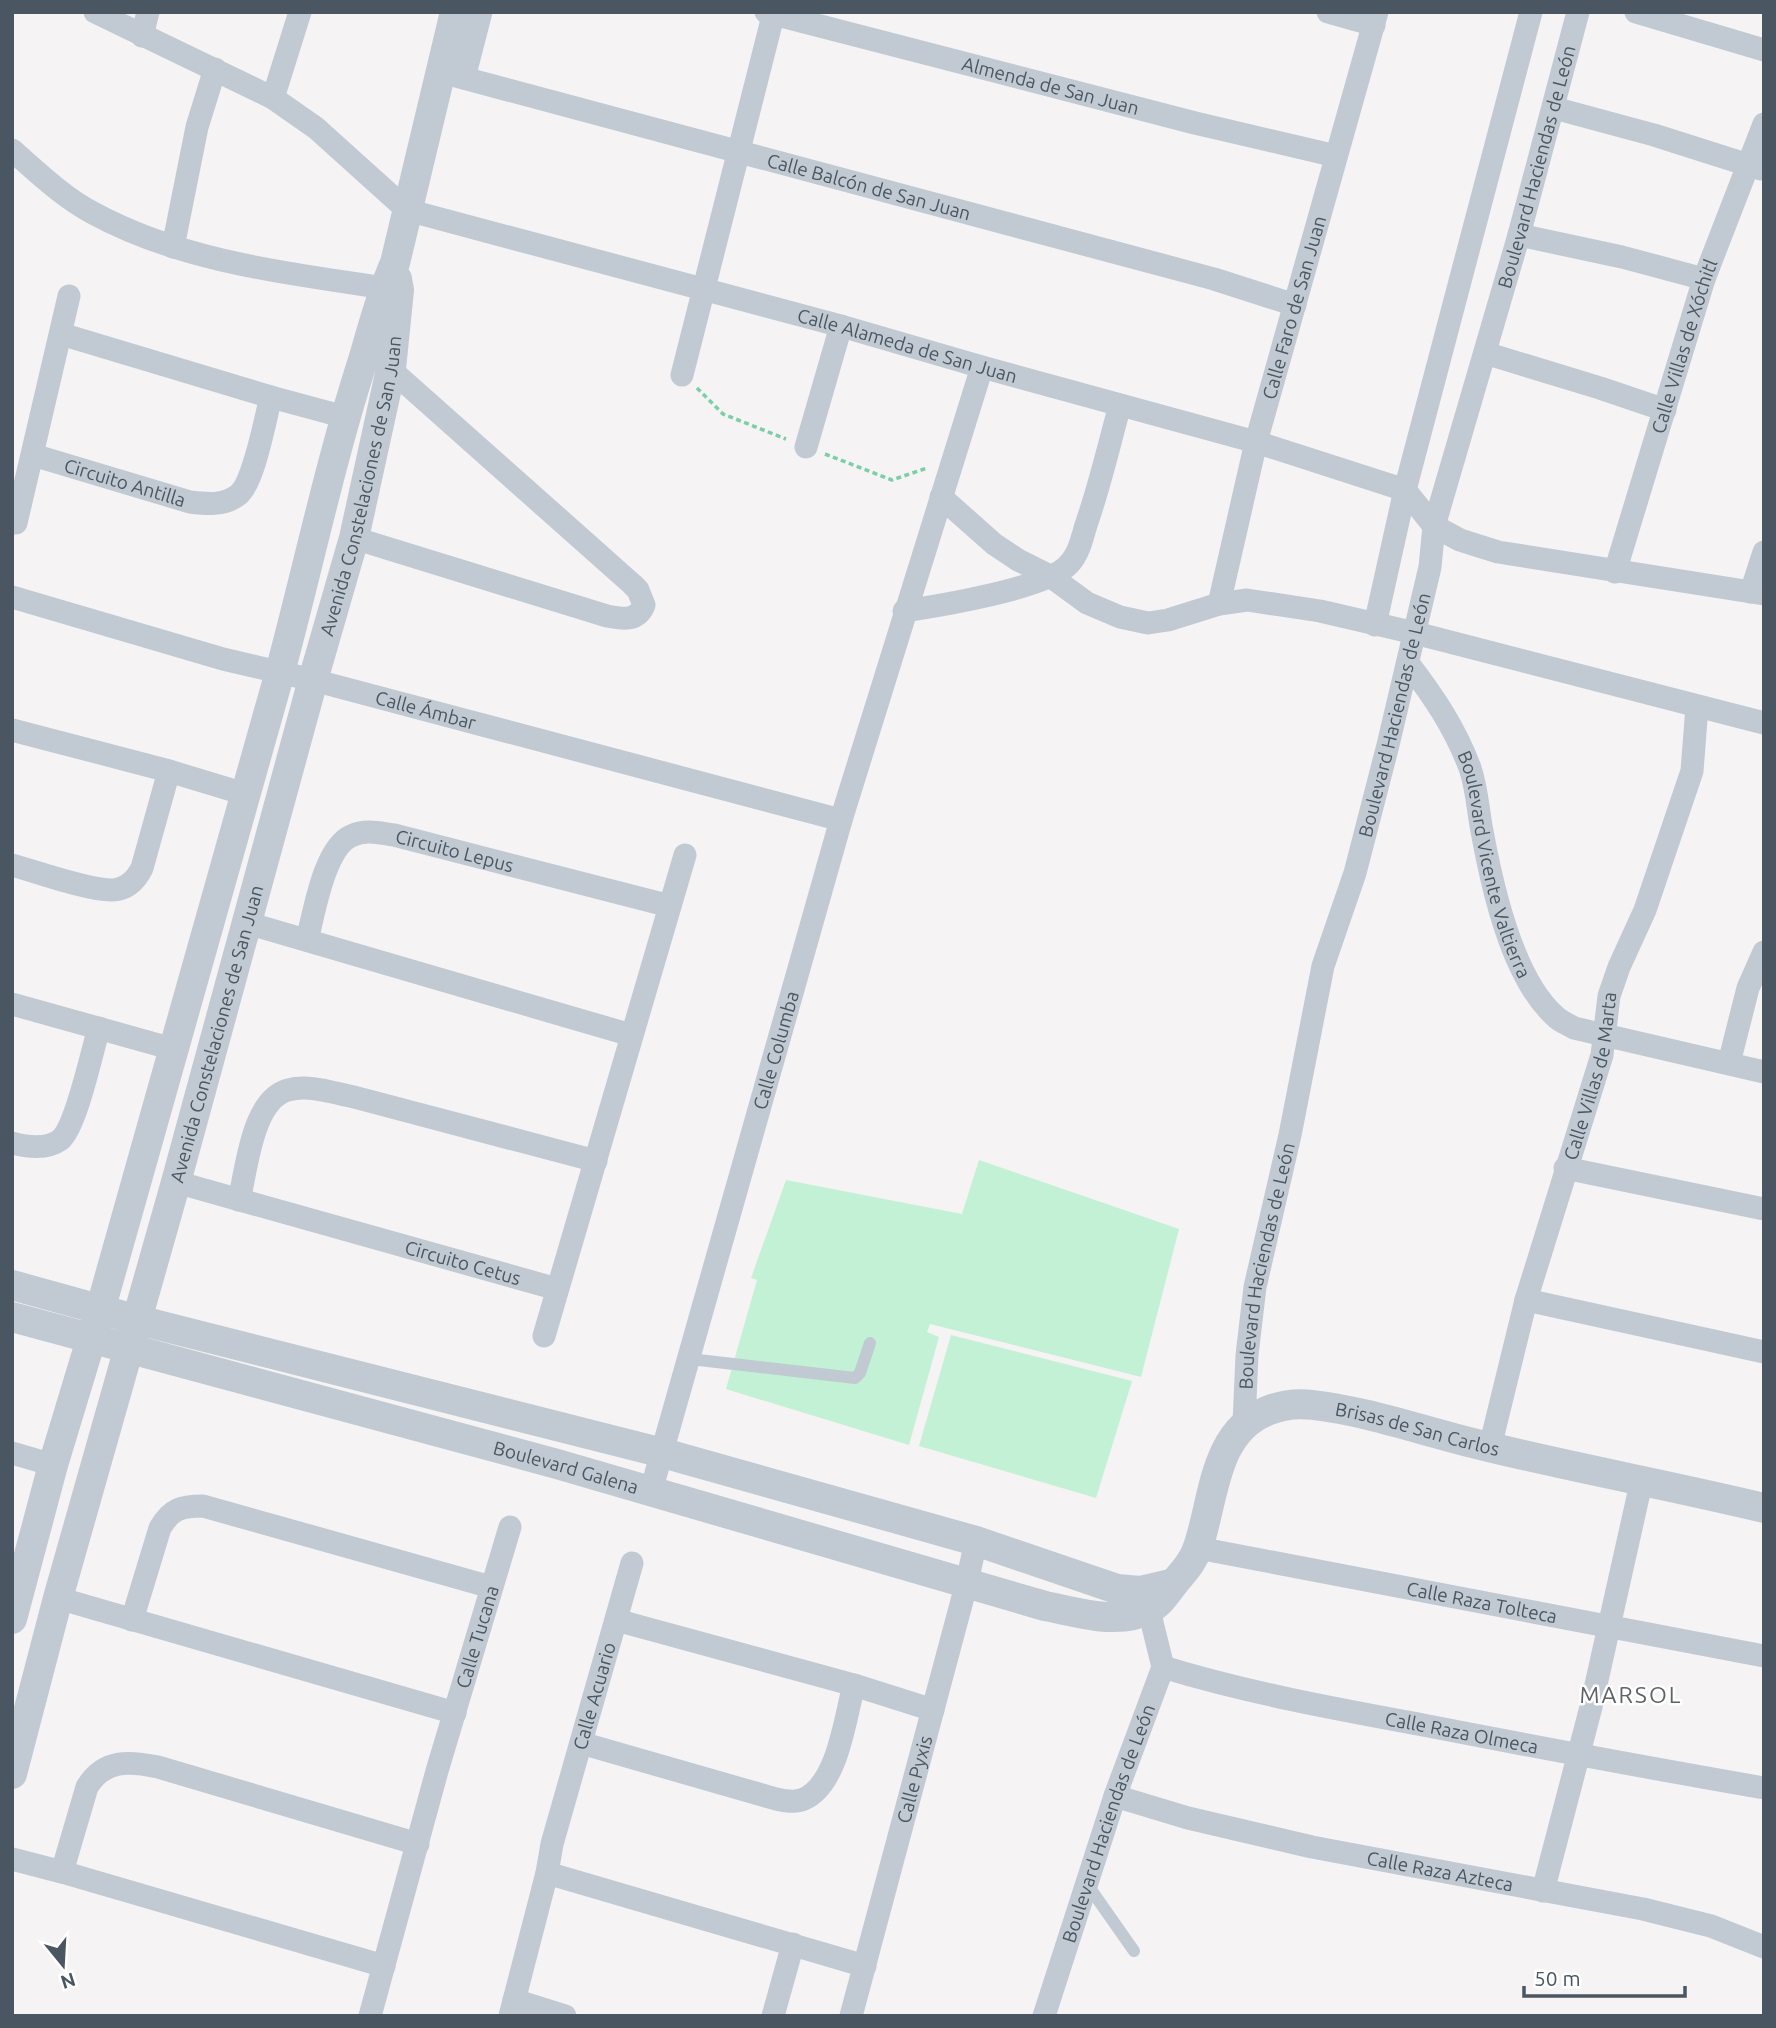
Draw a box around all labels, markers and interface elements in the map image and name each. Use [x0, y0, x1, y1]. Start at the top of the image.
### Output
street label: Boulevard Haciendas de León [1493, 43, 1580, 291]
street label: Almenda de San Juan [960, 52, 1142, 119]
street label: Calle Balcón de San Juan [765, 149, 973, 224]
street label: Calle Faro de San Juan [1258, 213, 1330, 402]
street label: Calle Villas de Xóchitl [1647, 256, 1722, 436]
street label: Calle Alameda de San Juan [795, 304, 1020, 387]
street label: Avenida Constelaciones de San Juan [315, 335, 405, 638]
street label: Circuito Antilla [62, 454, 188, 511]
street label: Boulevard Haciendas de León [1354, 590, 1435, 839]
street label: Calle Ámbar [373, 686, 478, 734]
street label: Boulevard Vicente Valtierra [1453, 747, 1535, 982]
street label: Circuito Lepus [393, 825, 516, 876]
street label: Avenida Constelaciones de San Juan [165, 882, 268, 1185]
street label: Calle Columba [749, 989, 803, 1112]
street label: Calle Villas de Marta [1559, 991, 1620, 1163]
street label: Boulevard Haciendas de León [1234, 1140, 1299, 1390]
street label: Circuito Cetus [402, 1236, 523, 1289]
street label: Brisas de San Carlos [1334, 1397, 1502, 1460]
street label: Boulevard Galena [491, 1436, 641, 1498]
street label: Calle Raza Tolteca [1405, 1577, 1559, 1627]
street label: Calle Tucana [451, 1583, 503, 1691]
street label: Calle Acuario [568, 1640, 620, 1752]
district label: MARSOL [1580, 1682, 1682, 1707]
street label: Boulevard Haciendas de León [1057, 1701, 1159, 1946]
street label: Calle Raza Olmeca [1383, 1707, 1540, 1758]
street label: Calle Pyxis [892, 1733, 936, 1826]
street label: Calle Raza Azteca [1365, 1847, 1515, 1896]
north arrow [28, 1930, 98, 2000]
scale bar [1524, 1954, 1685, 1998]
text: 50 m [1534, 1966, 1581, 1990]
text: N [58, 1969, 78, 1994]

